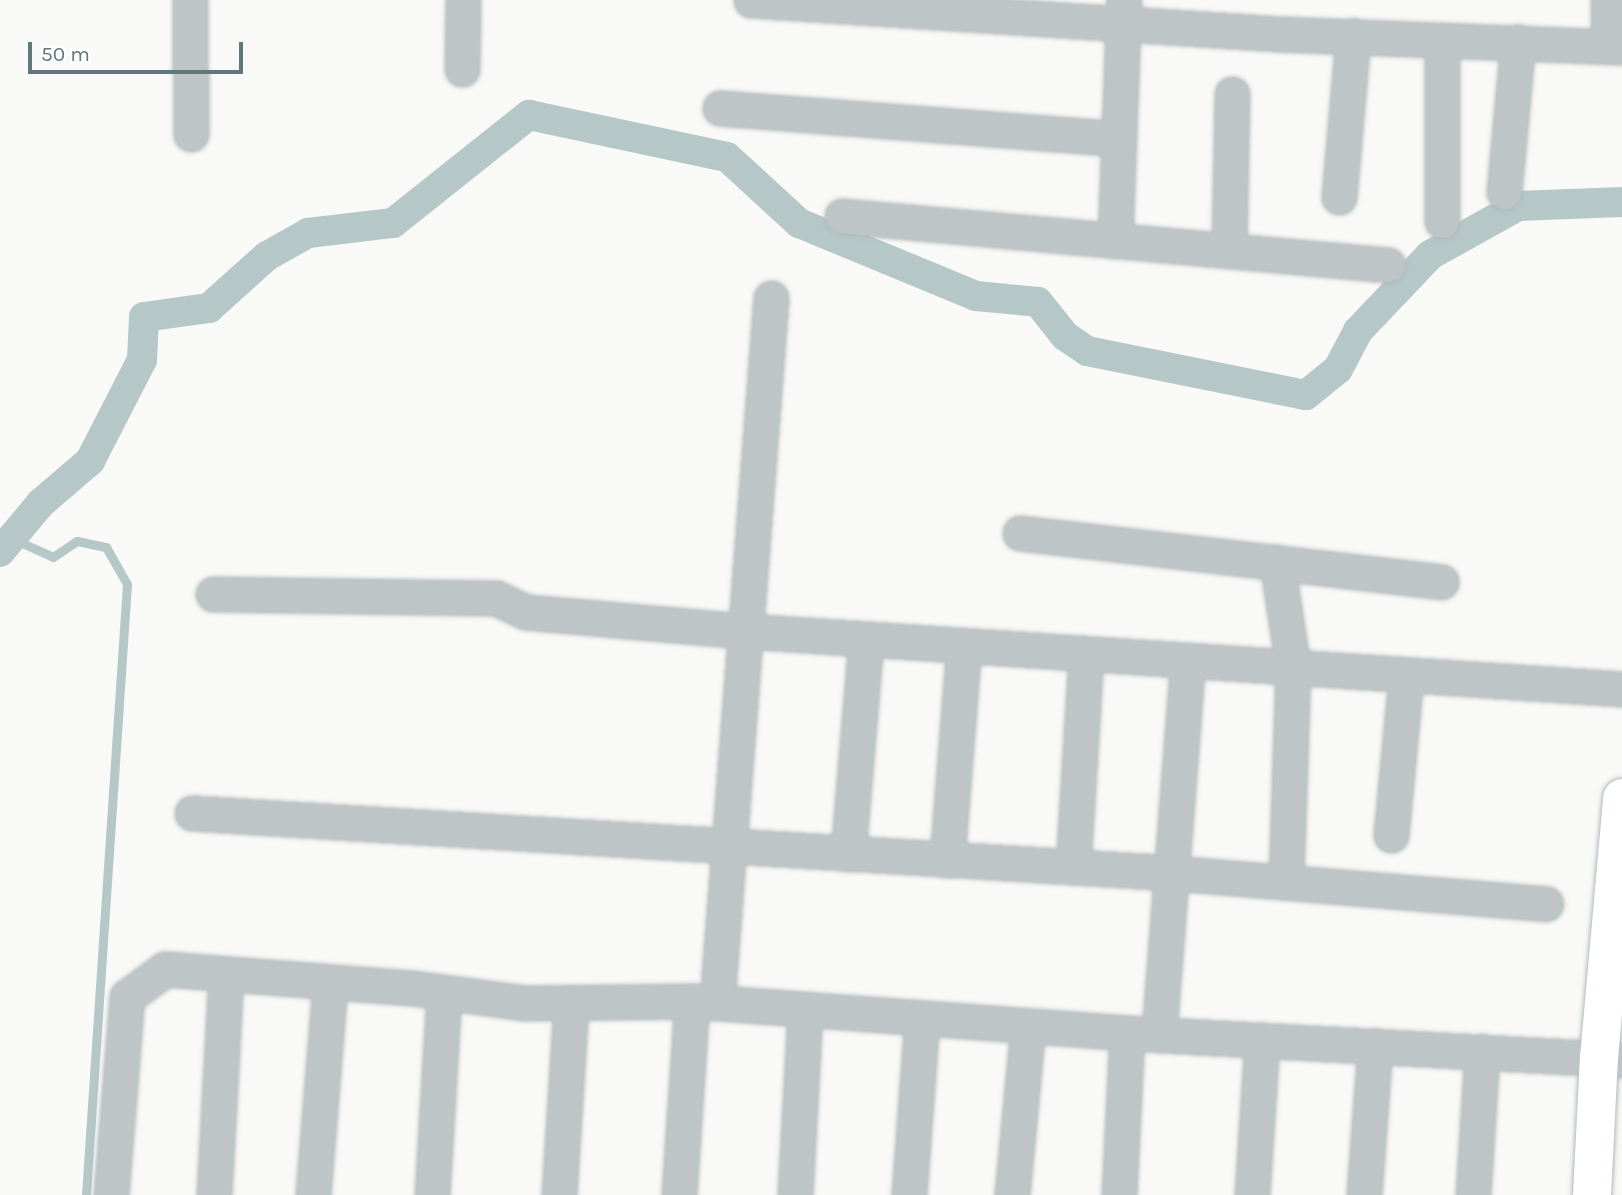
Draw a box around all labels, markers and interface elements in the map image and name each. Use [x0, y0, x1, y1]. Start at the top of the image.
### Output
scale bar [32, 28, 247, 72]
text: 50 m [41, 42, 90, 66]

